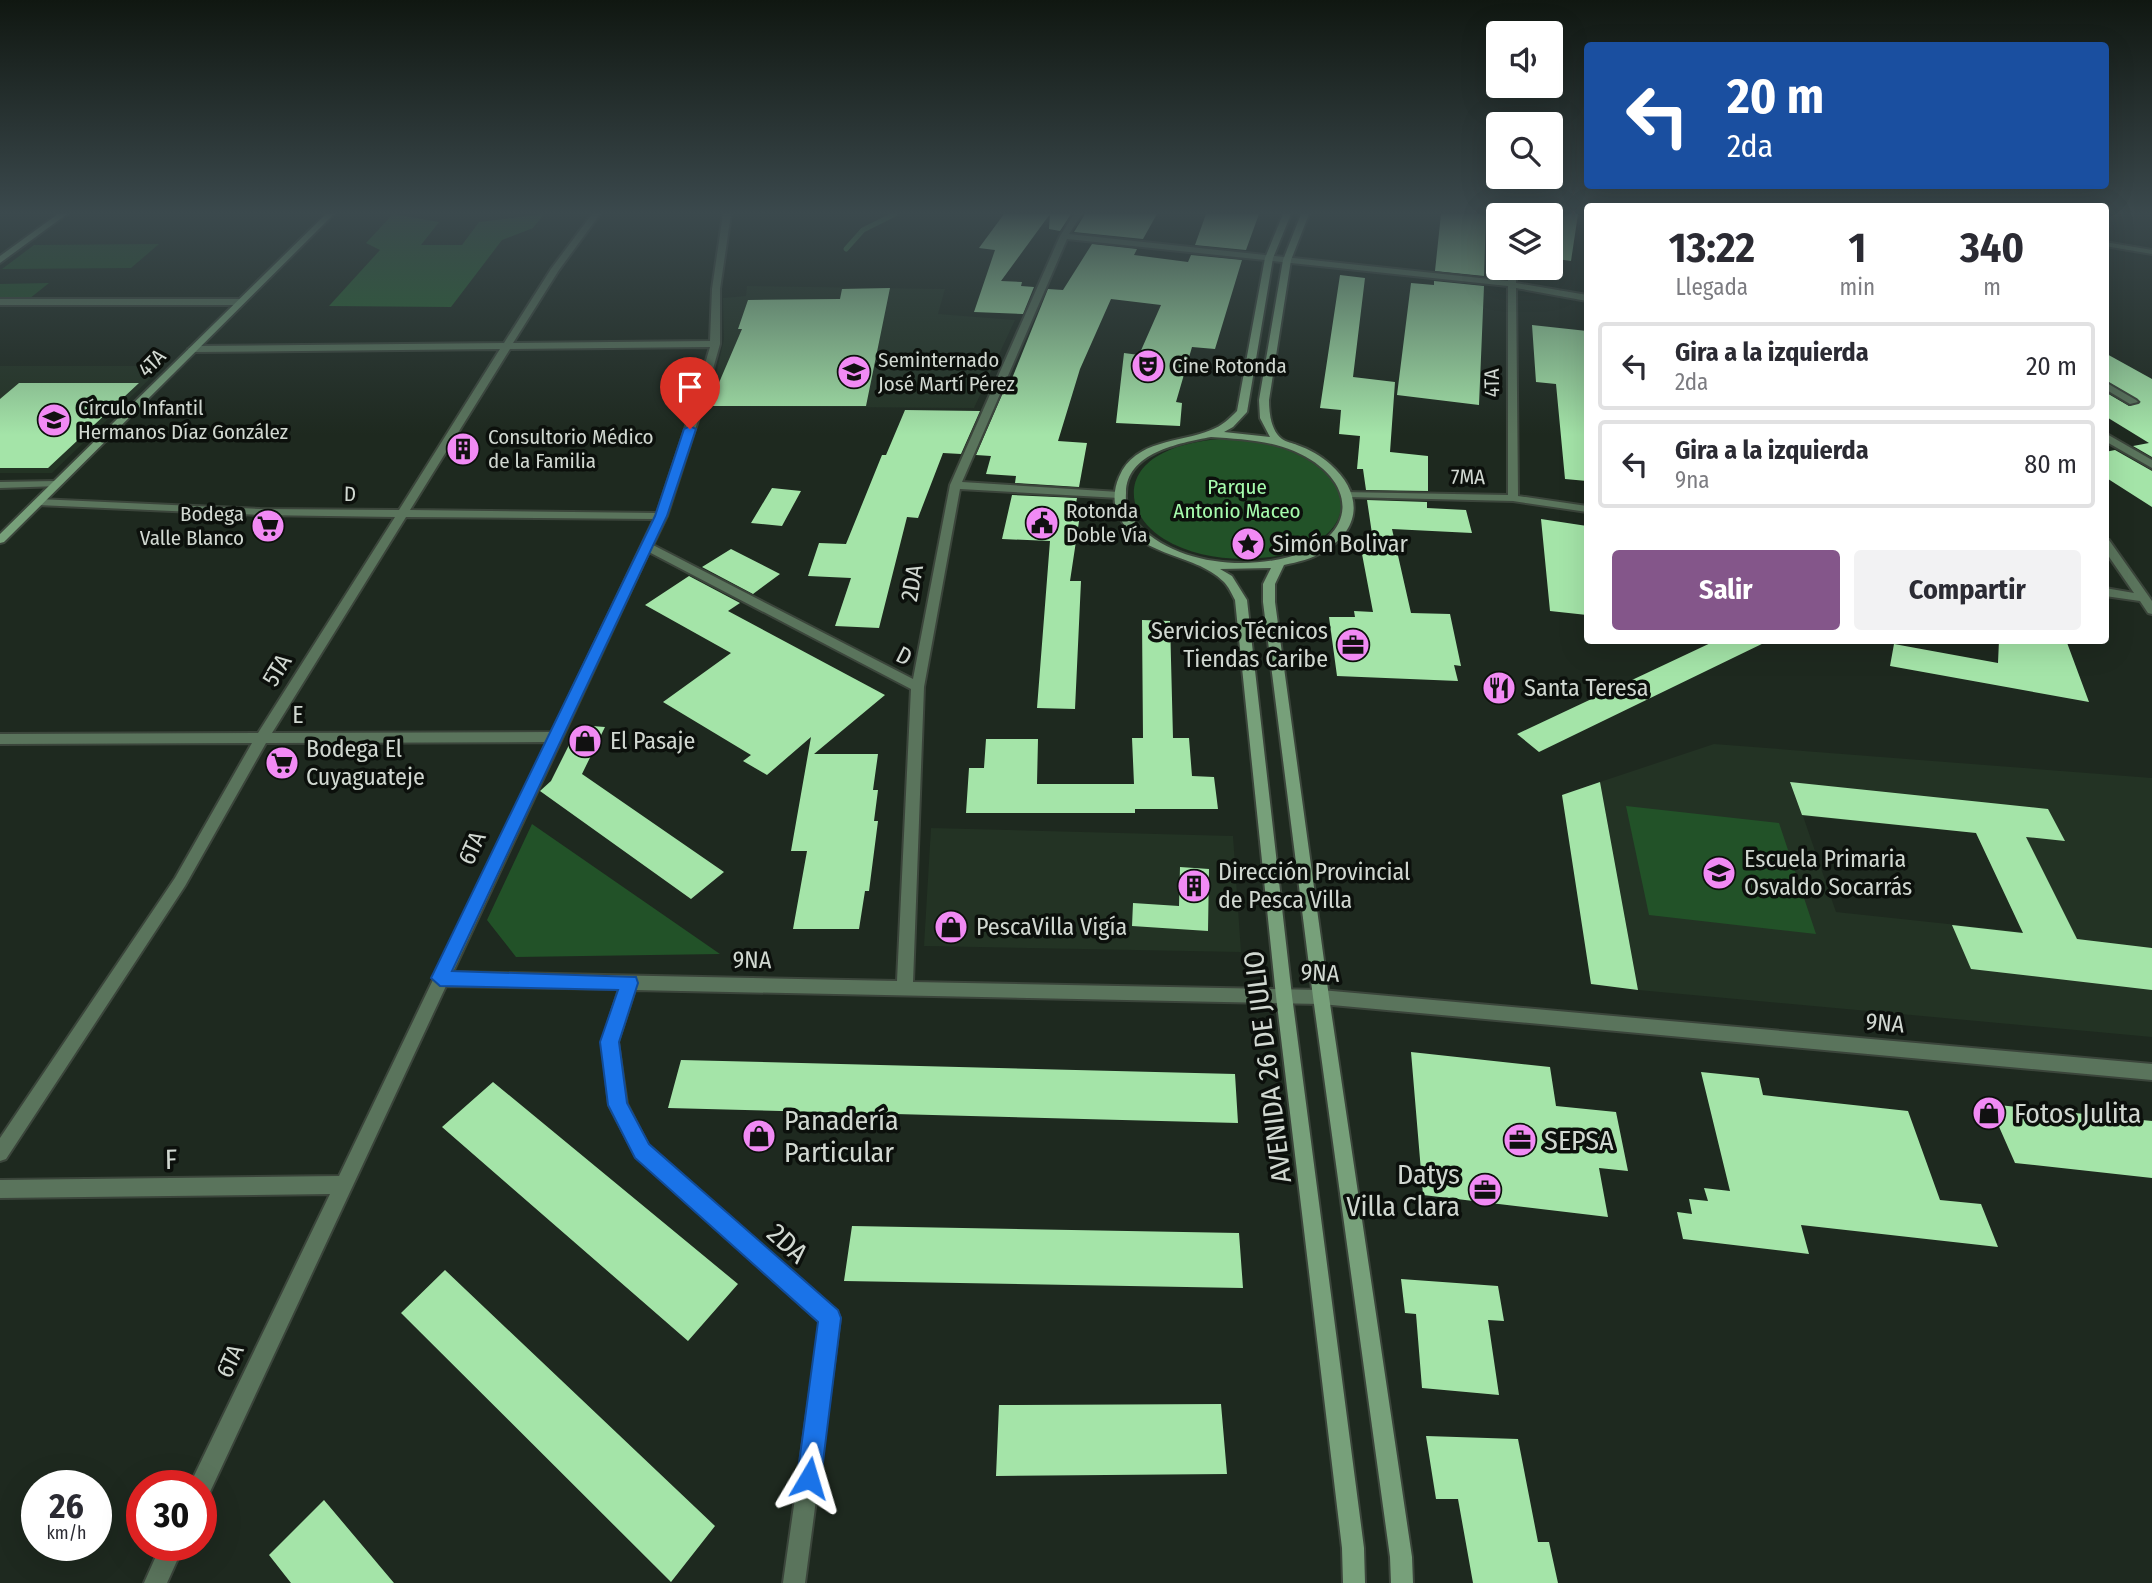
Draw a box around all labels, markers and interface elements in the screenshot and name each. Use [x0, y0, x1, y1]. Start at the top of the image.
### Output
map controls [1486, 21, 1563, 280]
button: sound [1486, 21, 1563, 98]
text: 20 m [1727, 67, 1824, 126]
icon: left [1612, 70, 1703, 161]
button: search [1486, 112, 1563, 189]
text: 2da [1727, 127, 1773, 165]
button: layers [1486, 203, 1563, 280]
text: 13:22 [1669, 223, 1755, 273]
text: 1 [1849, 223, 1866, 273]
text: 340 [1960, 223, 2024, 273]
text: Llegada [1676, 273, 1748, 301]
text: min [1840, 273, 1875, 301]
text: m [1983, 273, 2001, 301]
text: Gira a la izquierda [1675, 337, 1869, 368]
street label: 4TA [133, 344, 171, 382]
place label: Seminternado José Martí Pérez [878, 347, 1015, 397]
theatre icon: Cine Rotonda [1129, 347, 1167, 385]
icon: left [1616, 347, 1654, 385]
text: 20 m [2026, 351, 2077, 382]
school or university icon: Seminternado José Martí Pérez [835, 353, 873, 391]
place label: Cine Rotonda [1172, 353, 1287, 379]
pin [660, 357, 720, 429]
icon: arrive [671, 368, 709, 406]
street label: 4TA [1479, 368, 1505, 398]
text: 2da [1675, 368, 1708, 396]
place label: Círculo Infantil Hermanos Díaz González [78, 395, 288, 445]
school or university icon: Círculo Infantil Hermanos Díaz González [35, 401, 73, 439]
place label: Consultorio Médico de la Familia [488, 424, 654, 474]
building icon: Consultorio Médico de la Familia [444, 430, 482, 468]
text: Gira a la izquierda [1675, 435, 1869, 466]
icon: left [1616, 445, 1654, 483]
text: 80 m [2024, 449, 2077, 480]
street label: 7MA [1451, 464, 1485, 490]
text: 9na [1675, 466, 1710, 494]
park label: Parque Antonio Maceo [1173, 474, 1301, 524]
street label: D [344, 481, 356, 507]
place label: Rotonda Doble Vía [1066, 498, 1148, 548]
place label: Bodega Valle Blanco [140, 501, 244, 551]
public building icon: Rotonda Doble Vía [1023, 504, 1061, 542]
supermarket icon: Bodega Valle Blanco [249, 507, 287, 545]
place icon: Simón Bolivar [1229, 525, 1267, 563]
place label: Simón Bolivar [1272, 530, 1409, 558]
button: Salir [1612, 550, 1840, 630]
button: Compartir [1854, 550, 2081, 630]
street label: 2DA [895, 562, 929, 604]
place label: Servicios Técnicos Tiendas Caribe [1151, 617, 1328, 673]
office icon: Servicios Técnicos Tiendas Caribe [1334, 626, 1372, 664]
street label: D [891, 640, 917, 672]
street label: 5TA [256, 648, 298, 691]
restaurant icon: Santa Teresa [1480, 669, 1518, 707]
place label: Santa Teresa [1524, 674, 1648, 702]
street label: E [292, 701, 304, 729]
shop icon: El Pasaje [566, 722, 604, 760]
place label: El Pasaje [610, 727, 695, 755]
place label: Bodega El Cuyaguateje [306, 735, 425, 791]
supermarket icon: Bodega El Cuyaguateje [263, 744, 301, 782]
street label: 6TA [452, 827, 492, 869]
place label: Escuela Primaria Osvaldo Socarrás [1744, 845, 1912, 901]
school or university icon: Escuela Primaria Osvaldo Socarrás [1700, 854, 1738, 892]
place label: Dirección Provincial de Pesca Villa [1218, 858, 1410, 914]
building icon: Dirección Provincial de Pesca Villa [1175, 867, 1213, 905]
shop icon: PescaVilla Vigía [932, 908, 970, 946]
place label: PescaVilla Vigía [976, 913, 1127, 941]
street label: 9NA [732, 946, 772, 974]
street label: AVENIDA 26 DE JULIO [1237, 949, 1298, 1185]
street label: 9NA [1300, 958, 1341, 988]
street label: 9NA [1864, 1007, 1906, 1039]
shop icon: Fotos Julita [1970, 1094, 2008, 1132]
place label: Fotos Julita [2014, 1097, 2141, 1130]
place label: Panadería Particular [784, 1104, 899, 1169]
shop icon: Panadería Particular [740, 1117, 778, 1155]
office icon: SEPSA [1501, 1121, 1539, 1159]
place label: SEPSA [1544, 1124, 1614, 1157]
street label: F [165, 1143, 177, 1176]
place label: Datys Villa Clara [1346, 1158, 1460, 1223]
office icon: Datys Villa Clara [1466, 1171, 1504, 1209]
street label: 2DA [761, 1217, 815, 1270]
street label: 6TA [210, 1340, 250, 1382]
position arrow [772, 1441, 846, 1515]
speed limit sign: 30 [126, 1470, 217, 1561]
text: 26 [49, 1485, 84, 1527]
text: km/h [46, 1522, 87, 1544]

